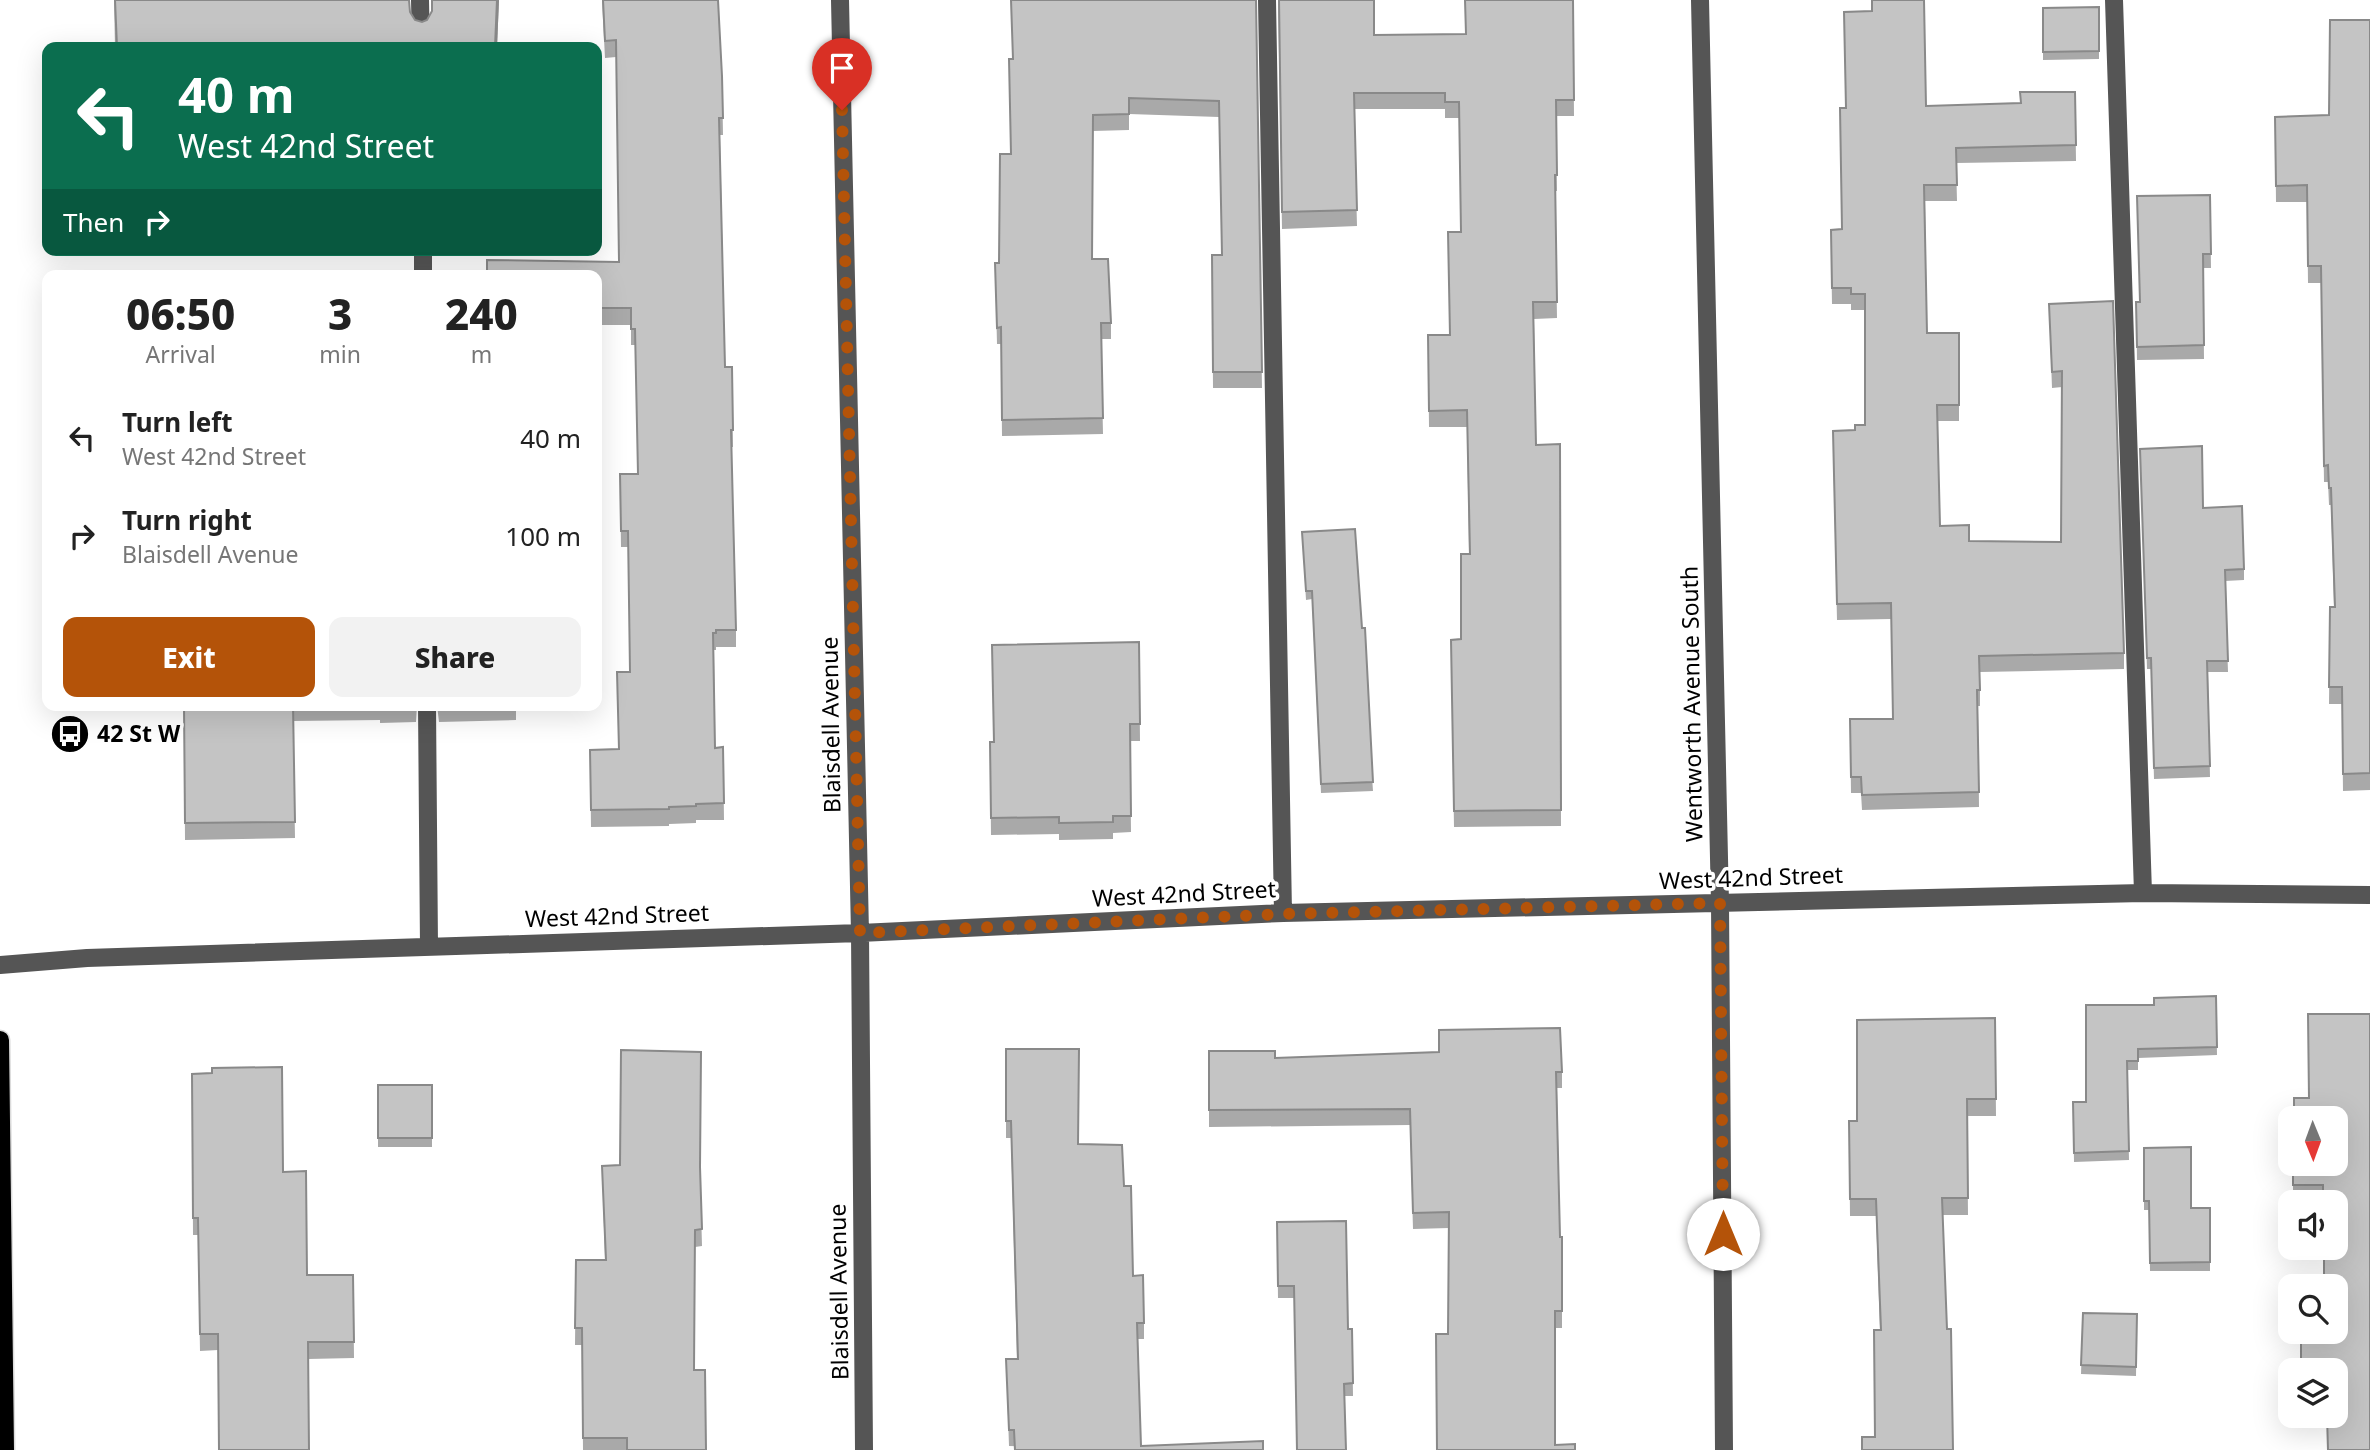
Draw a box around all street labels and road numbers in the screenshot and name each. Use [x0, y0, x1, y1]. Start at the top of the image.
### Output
street label: Wentworth Avenue South [1673, 566, 1709, 842]
street label: Blaisdell Avenue [812, 637, 848, 814]
street label: West 42nd Street [1658, 858, 1844, 896]
street label: West 42nd Street [1091, 872, 1277, 914]
street label: West 42nd Street [524, 896, 710, 934]
street label: Blaisdell Avenue [820, 1204, 856, 1381]

